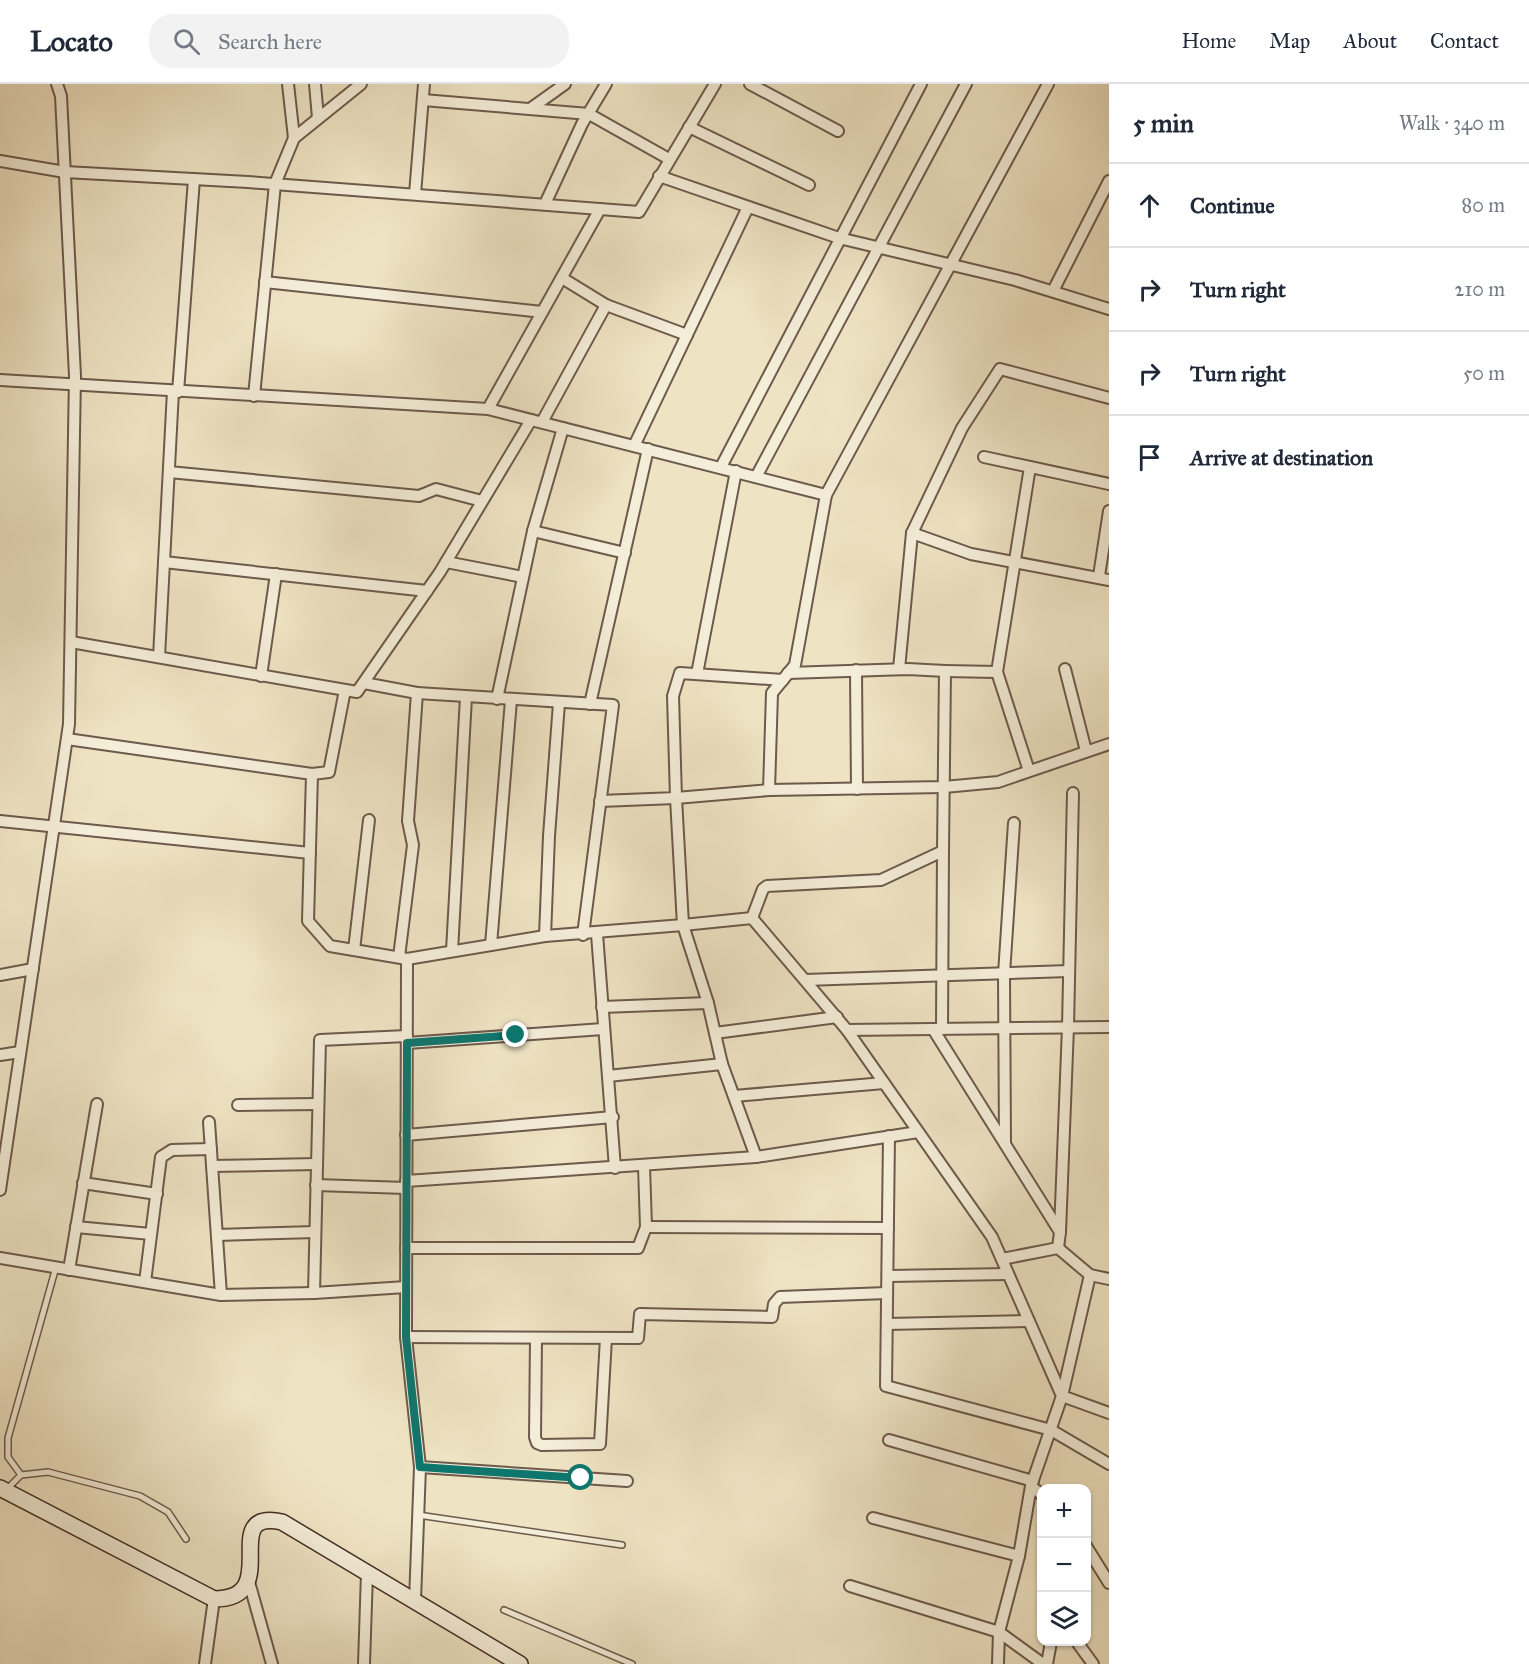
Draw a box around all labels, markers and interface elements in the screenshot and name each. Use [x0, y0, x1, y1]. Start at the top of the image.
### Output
search box [149, 14, 569, 68]
text: Locato [30, 24, 113, 59]
icon: search [170, 25, 203, 58]
text: Search here [218, 28, 322, 55]
text: Home [1181, 28, 1236, 54]
text: Map [1269, 28, 1310, 54]
text: About [1343, 28, 1397, 54]
text: Contact [1430, 28, 1499, 54]
text: 5 min [1133, 107, 1194, 139]
text: Walk · 340 m [1399, 111, 1505, 135]
icon: ahead [1133, 189, 1166, 222]
text: Continue [1190, 192, 1275, 219]
text: 80 m [1462, 193, 1505, 217]
icon: right [1133, 273, 1166, 306]
text: Turn right [1190, 276, 1286, 303]
text: 210 m [1455, 277, 1505, 301]
icon: right [1133, 357, 1166, 390]
text: Turn right [1190, 360, 1286, 387]
text: 50 m [1463, 361, 1505, 385]
icon: arrive [1133, 441, 1166, 474]
text: Arrive at destination [1190, 444, 1373, 471]
route end [502, 1021, 528, 1047]
route start [567, 1464, 593, 1490]
map controls [1037, 1484, 1091, 1646]
button: + [1037, 1484, 1091, 1538]
button: − [1037, 1538, 1091, 1592]
button: layers [1037, 1592, 1091, 1646]

